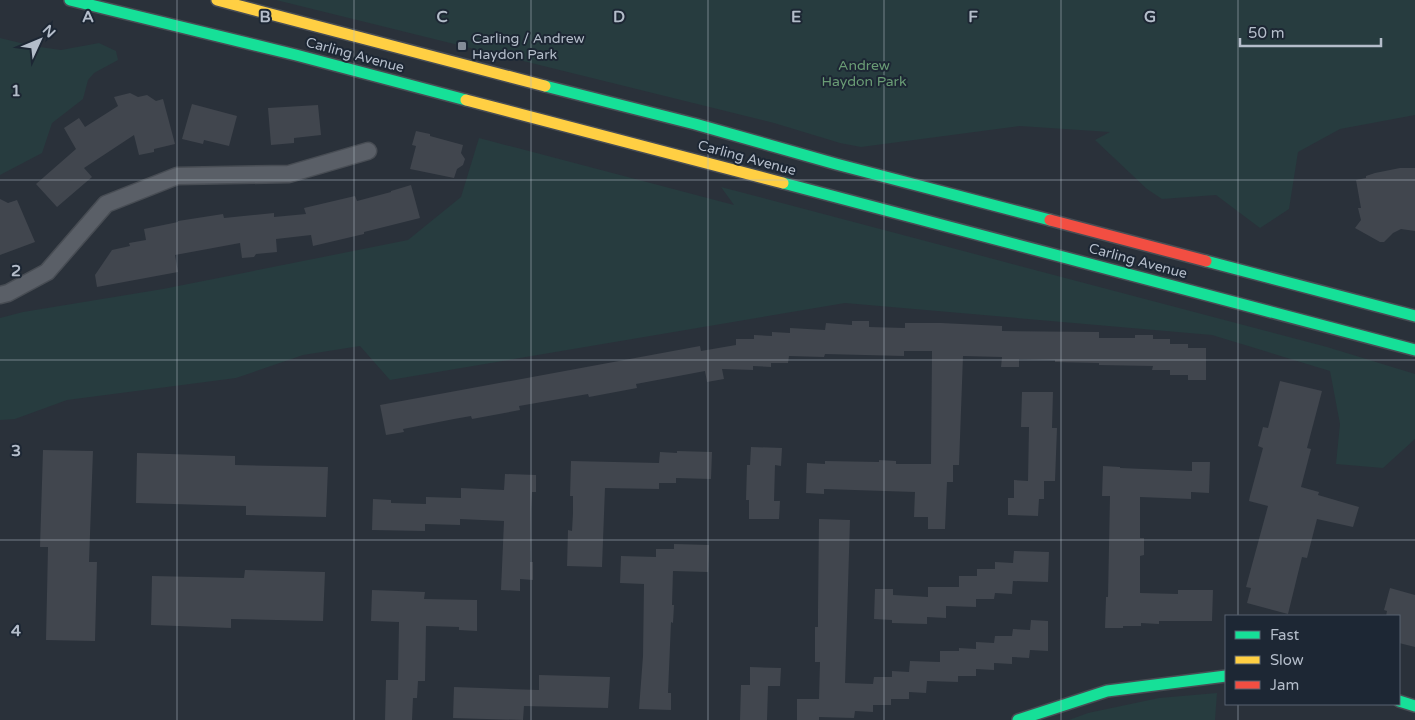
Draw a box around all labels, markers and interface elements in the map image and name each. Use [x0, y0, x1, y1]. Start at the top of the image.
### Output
text: A [82, 7, 94, 27]
text: B [259, 7, 271, 27]
text: C [436, 7, 448, 27]
text: D [613, 7, 625, 27]
text: E [791, 7, 801, 27]
text: F [968, 7, 978, 27]
text: G [1144, 7, 1156, 27]
north arrow [15, 15, 65, 65]
scale bar [1240, 15, 1381, 47]
text: N [39, 21, 59, 41]
text: 50 m [1248, 24, 1285, 42]
place label: Carling / Andrew Haydon Park [472, 30, 585, 63]
street label: Carling Avenue [304, 34, 406, 76]
marker: Carling / Andrew Haydon Park [456, 40, 468, 52]
park label: Andrew Haydon Park [821, 57, 907, 90]
text: 1 [11, 81, 21, 101]
street label: Carling Avenue [696, 137, 798, 179]
street label: Carling Avenue [1087, 240, 1189, 282]
text: 2 [11, 261, 21, 281]
text: 3 [11, 441, 21, 461]
legend [1225, 615, 1400, 705]
text: 4 [11, 621, 21, 641]
text: Fast [1270, 626, 1300, 644]
text: Slow [1270, 651, 1304, 669]
text: Jam [1270, 676, 1299, 694]

